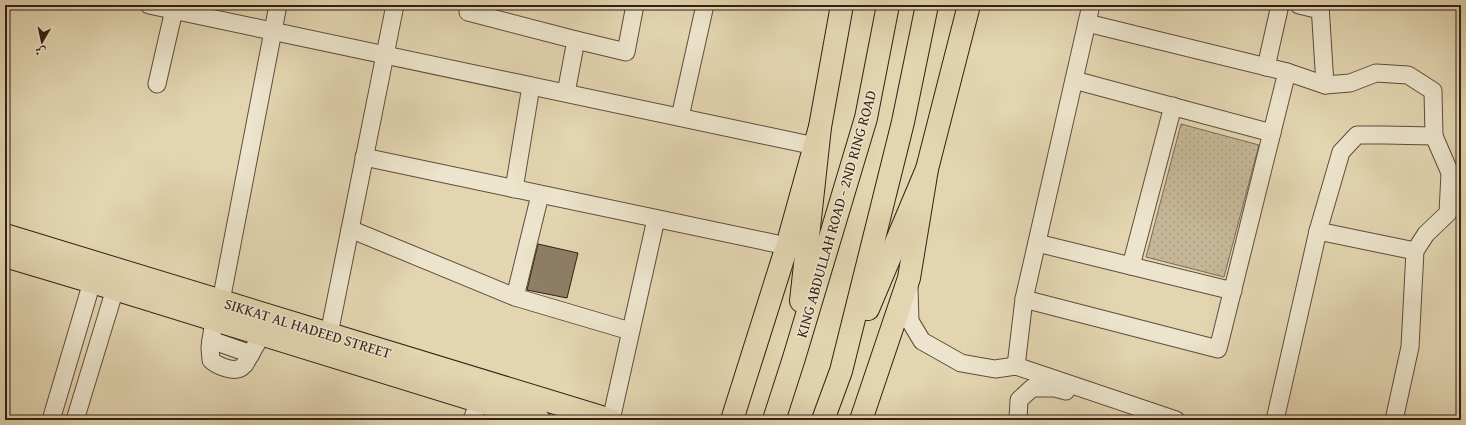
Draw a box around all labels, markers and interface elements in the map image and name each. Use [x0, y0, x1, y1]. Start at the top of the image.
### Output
north arrow [22, 22, 62, 62]
text: ش [34, 43, 47, 61]
street label: KING ABDULLAH ROAD - 2ND RING ROAD [791, 88, 881, 340]
street label: SIKKAT AL HADEED STREET [222, 293, 394, 364]

